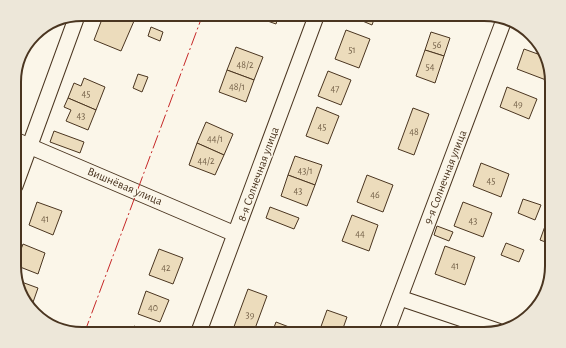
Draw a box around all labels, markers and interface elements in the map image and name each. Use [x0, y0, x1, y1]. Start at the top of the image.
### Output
house number: 56 [433, 40, 442, 50]
house number: 51 [348, 45, 356, 55]
house number: 48/2 [237, 60, 254, 70]
house number: 54 [426, 62, 435, 72]
house number: 48/1 [229, 82, 245, 92]
house number: 47 [331, 84, 339, 94]
house number: 45 [82, 89, 91, 99]
house number: 49 [513, 99, 523, 109]
house number: 43 [77, 111, 85, 121]
house number: 45 [318, 122, 327, 132]
street label: 8-я Солнечная улица [235, 125, 282, 223]
house number: 48 [409, 127, 419, 137]
street label: 9-я Солнечная улица [422, 128, 470, 226]
house number: 44/1 [207, 134, 223, 144]
house number: 44/2 [197, 156, 215, 166]
street label: Вишнёвая улица [85, 165, 165, 208]
house number: 43/1 [297, 166, 313, 176]
house number: 45 [487, 176, 496, 186]
house number: 43 [294, 186, 302, 196]
house number: 46 [370, 190, 380, 200]
house number: 41 [41, 214, 49, 224]
house number: 43 [469, 216, 477, 226]
house number: 44 [355, 229, 365, 239]
house number: 41 [451, 261, 459, 271]
house number: 42 [161, 263, 171, 273]
house number: 40 [148, 303, 158, 313]
house number: 39 [246, 310, 255, 320]

